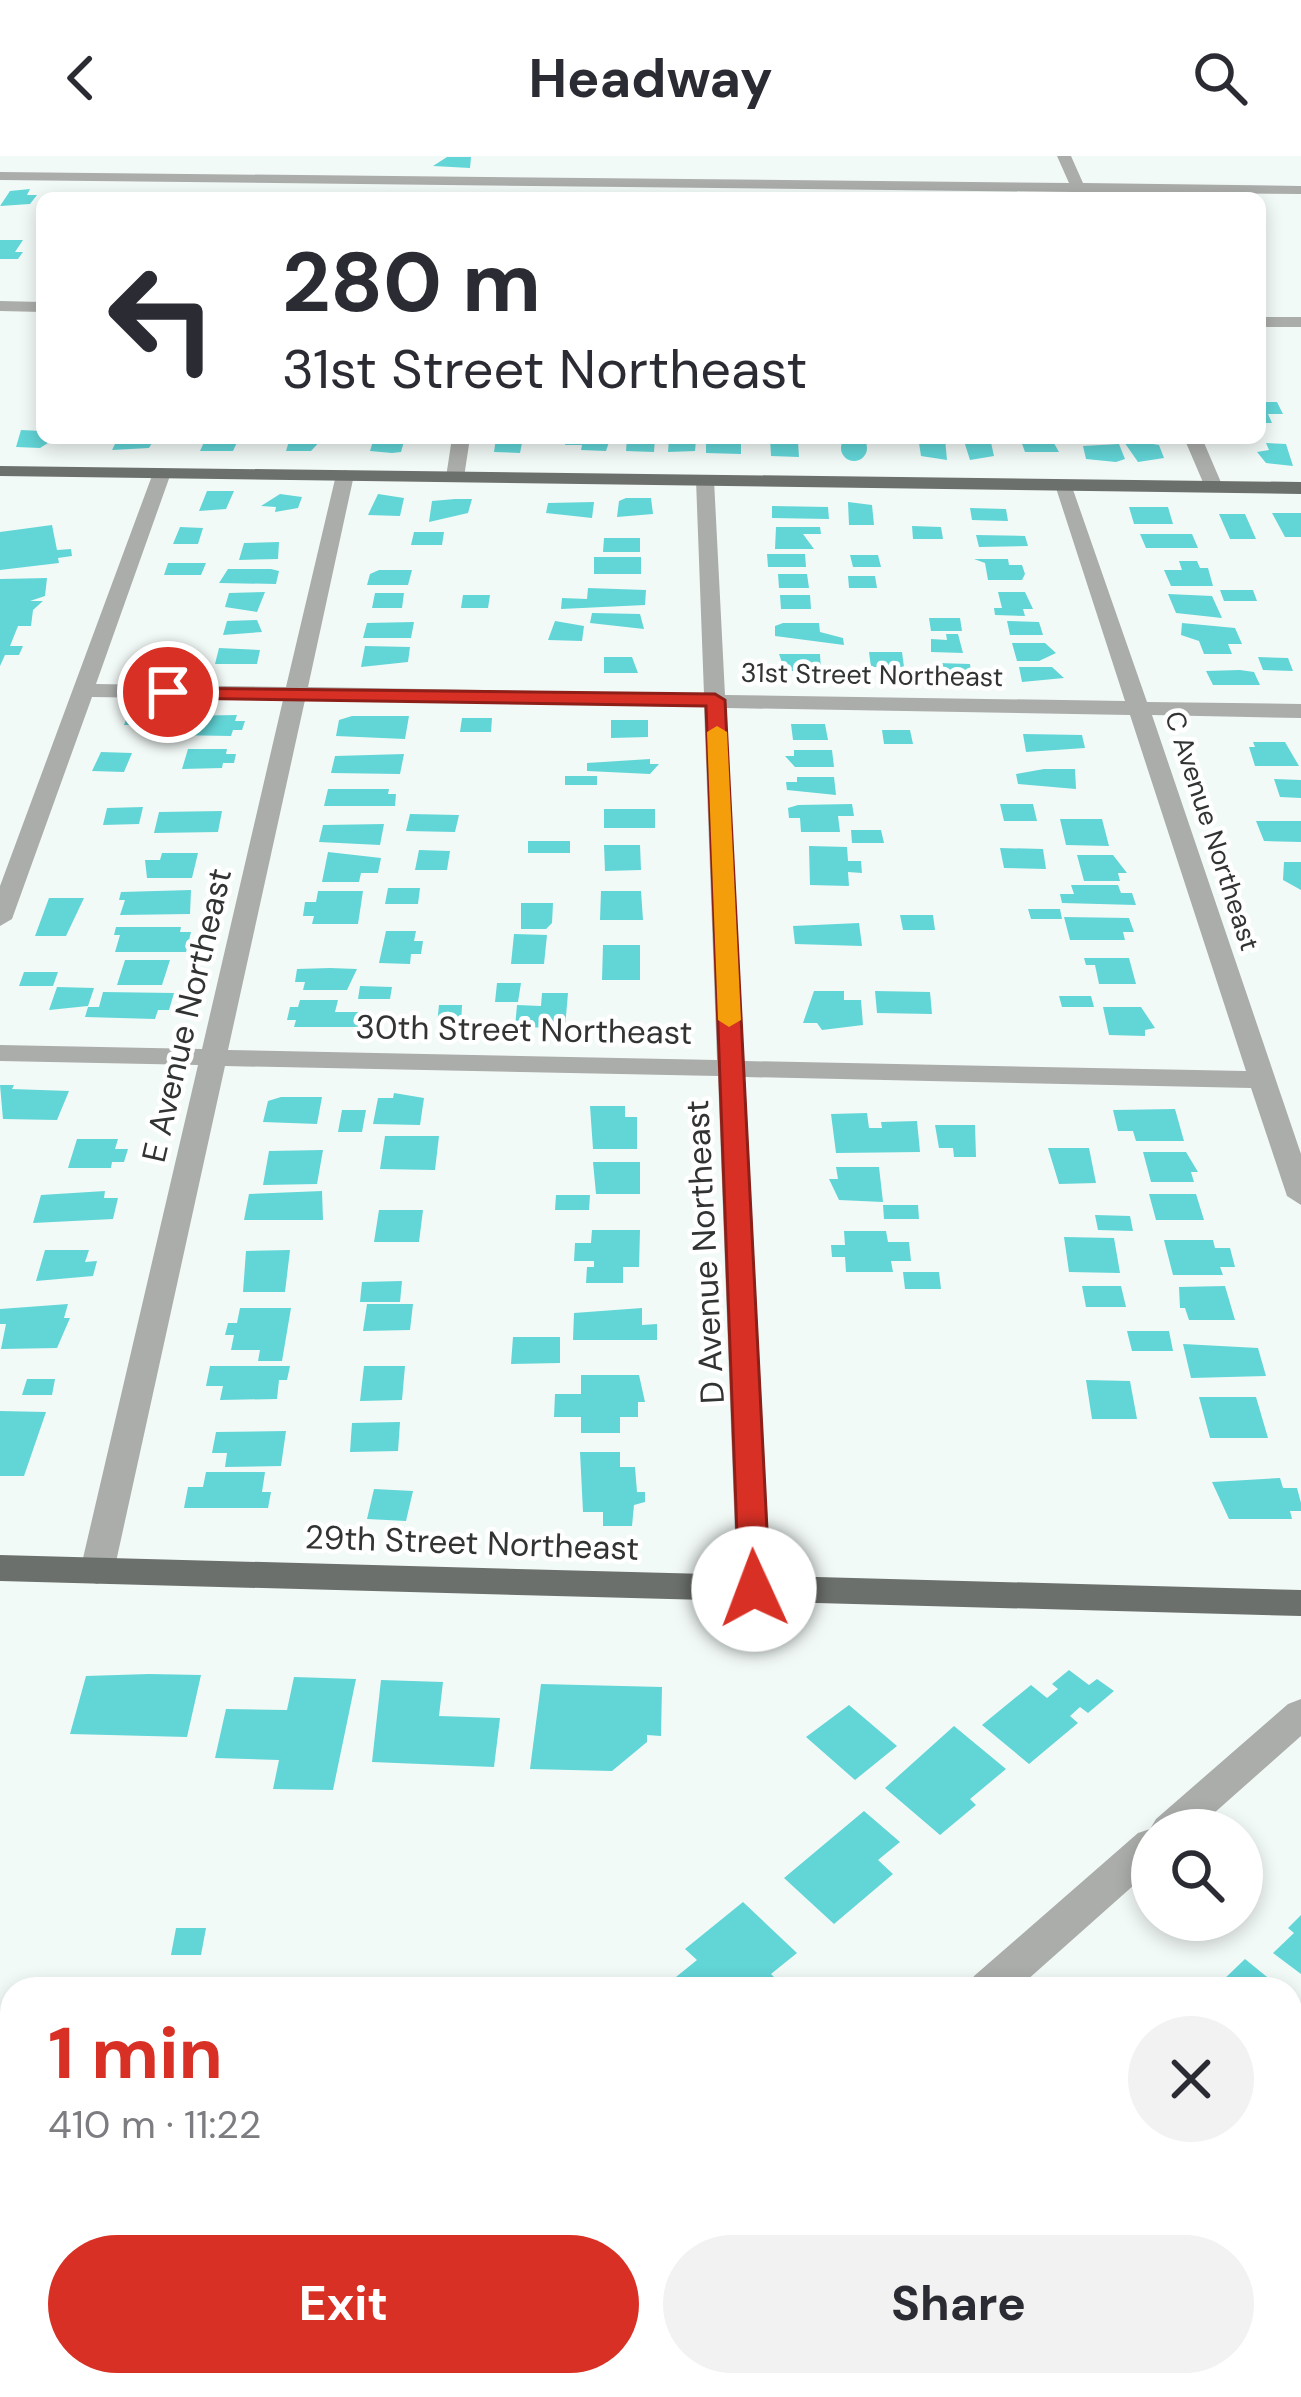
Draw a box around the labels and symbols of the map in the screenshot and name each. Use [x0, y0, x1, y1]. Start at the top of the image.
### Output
pin [117, 641, 219, 743]
street label: 31st Street Northeast [740, 655, 1004, 694]
street label: C Avenue Northeast [1157, 707, 1268, 955]
street label: E Avenue Northeast [132, 864, 241, 1166]
street label: 30th Street Northeast [355, 1005, 693, 1054]
street label: D Avenue Northeast [675, 1099, 734, 1405]
street label: 29th Street Northeast [304, 1515, 640, 1570]
position arrow [691, 1526, 817, 1652]

